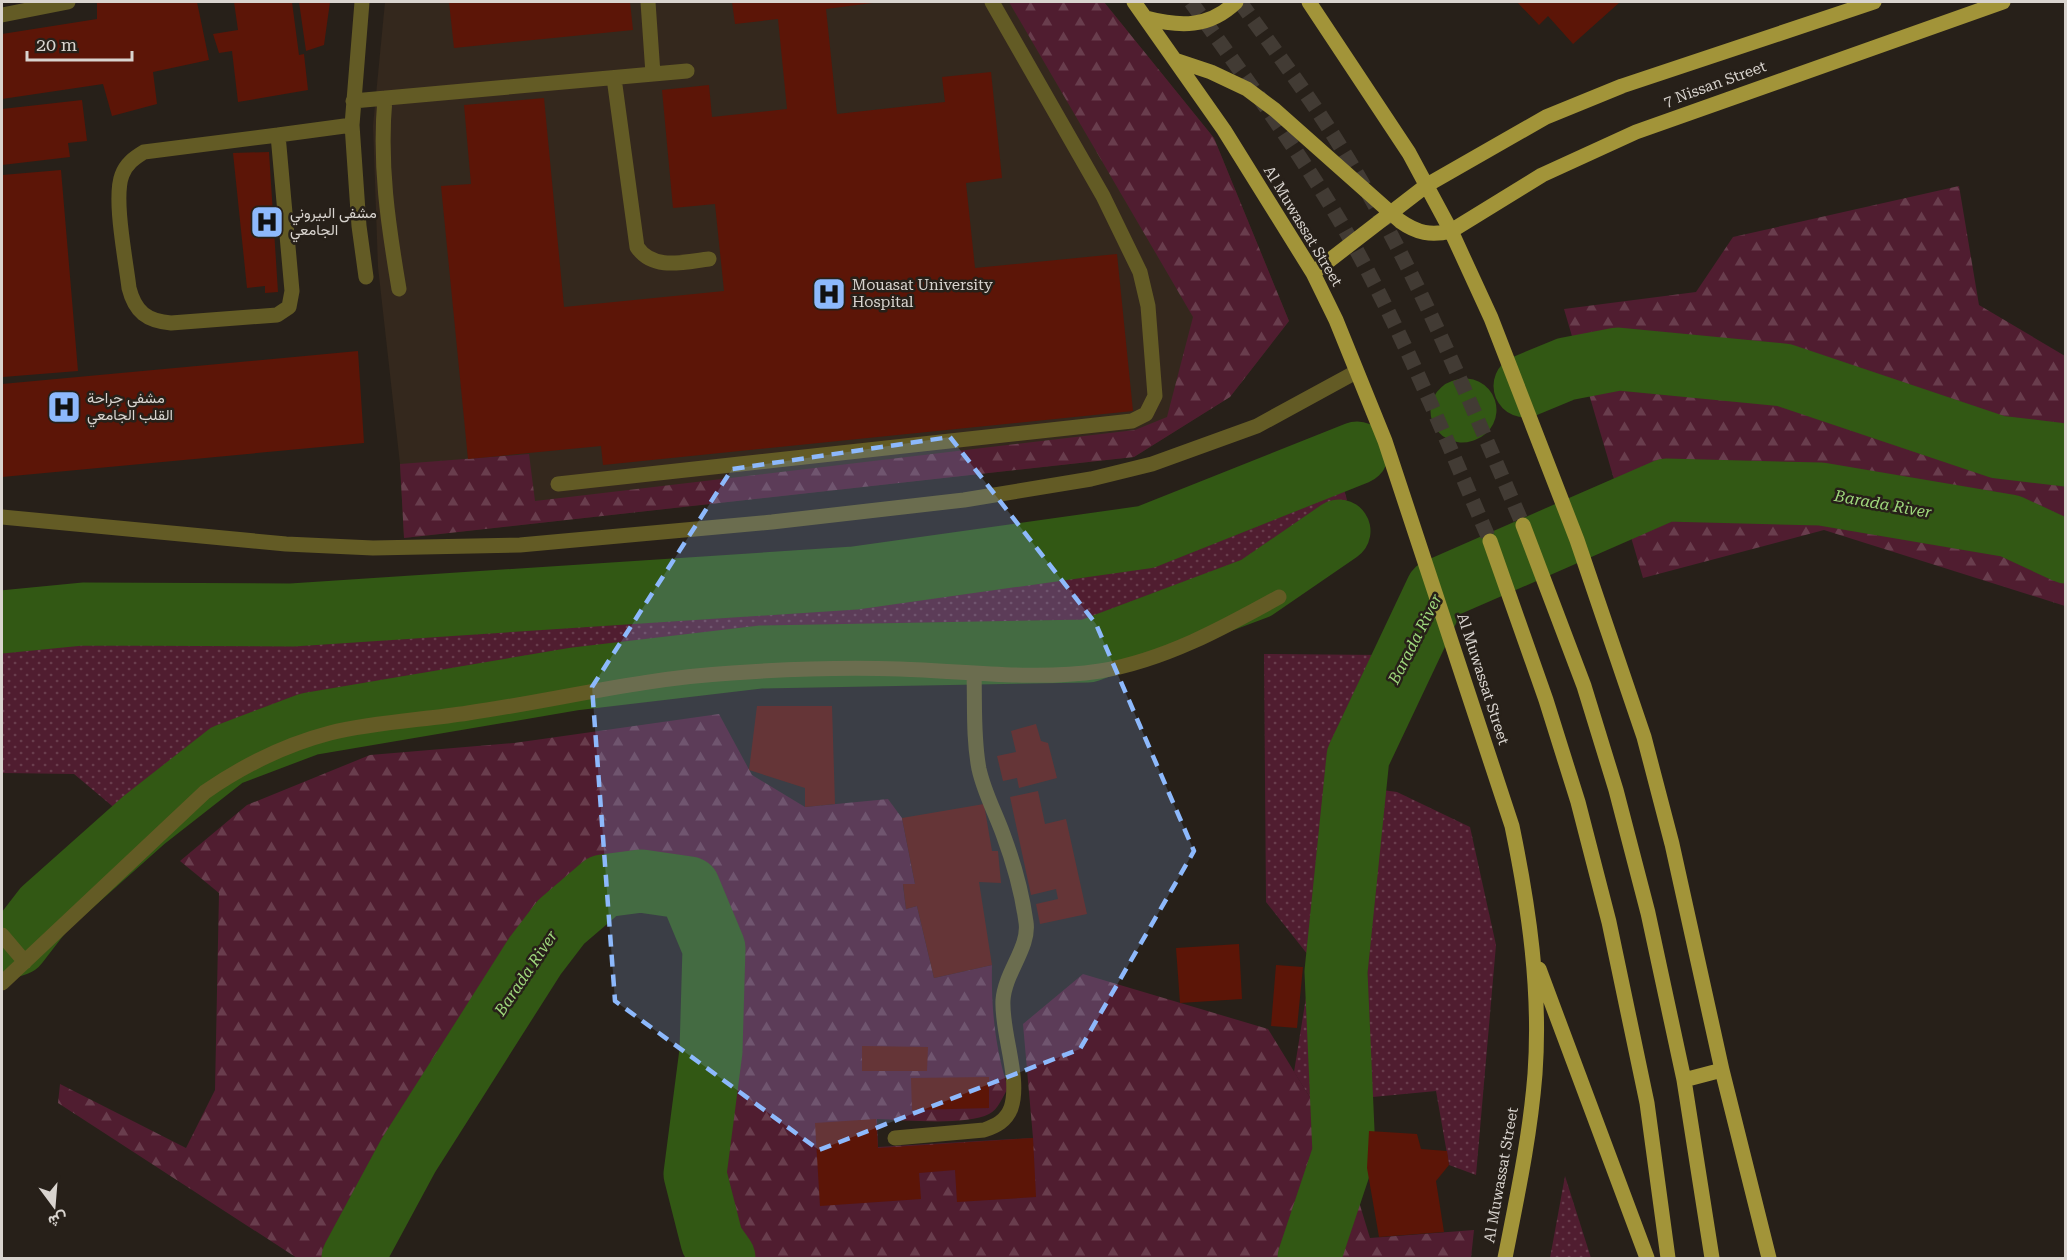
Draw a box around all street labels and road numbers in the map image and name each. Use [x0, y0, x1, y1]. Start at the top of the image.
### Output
street label: 7 Nissan Street [1661, 57, 1769, 111]
street label: Al Muwassat Street [1260, 162, 1346, 290]
street label: Al Muwassat Street [1453, 611, 1513, 748]
street label: Al Muwassat Street [1480, 1105, 1522, 1244]

